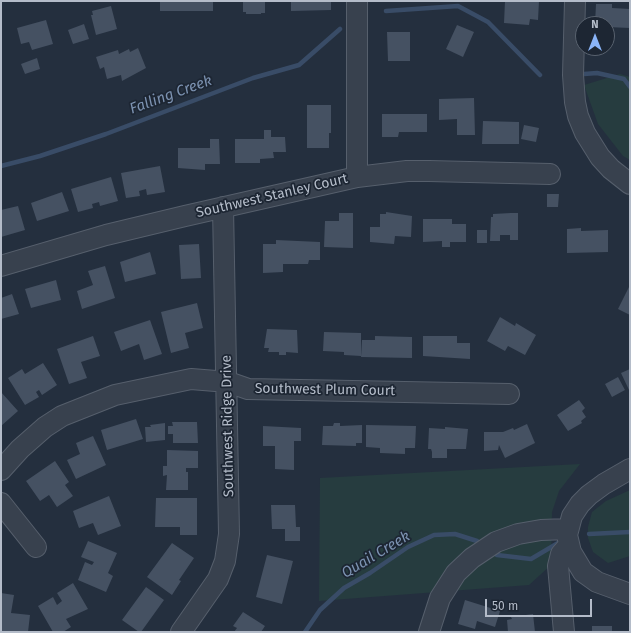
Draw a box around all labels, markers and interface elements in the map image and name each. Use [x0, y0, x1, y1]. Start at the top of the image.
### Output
north arrow [575, 16, 615, 56]
text: N [591, 18, 599, 31]
water label: Falling Creek [127, 72, 215, 118]
street label: Southwest Stanley Court [195, 170, 349, 222]
street label: Southwest Ridge Drive [218, 355, 238, 497]
street label: Southwest Plum Court [255, 380, 395, 400]
water label: Quail Creek [338, 528, 414, 582]
scale bar [487, 591, 594, 617]
text: 50 m [492, 599, 518, 613]

